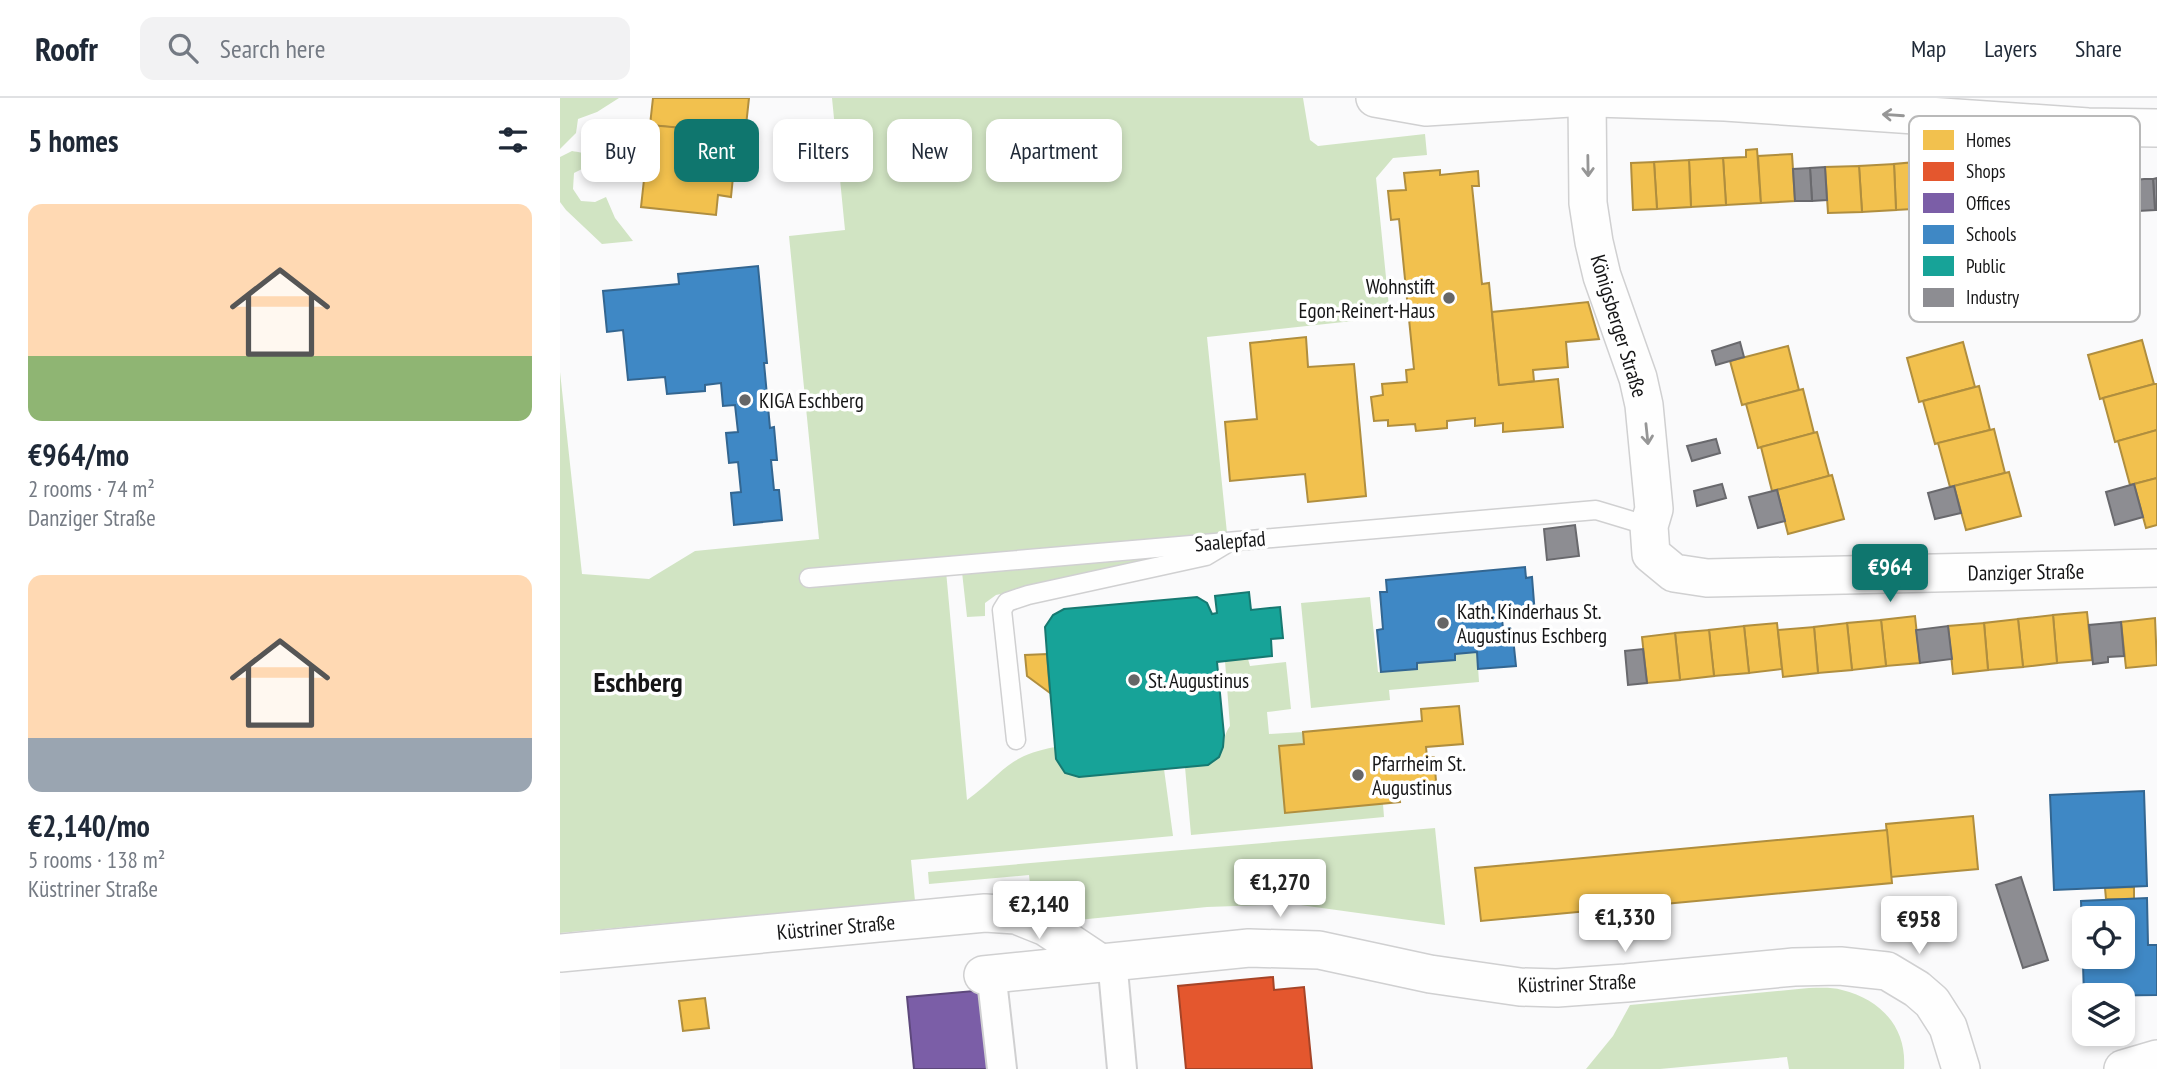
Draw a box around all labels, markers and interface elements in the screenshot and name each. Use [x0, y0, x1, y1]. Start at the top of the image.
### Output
search box [140, 17, 630, 80]
text: Roofr [35, 27, 98, 70]
icon: search [164, 29, 202, 67]
text: Search here [220, 32, 325, 65]
text: Map [1911, 33, 1946, 64]
text: Layers [1984, 33, 2037, 64]
text: Share [2075, 33, 2122, 64]
one-way arrow [1882, 108, 1905, 121]
legend [1909, 116, 2140, 322]
chip: Buy [581, 119, 660, 182]
chip: Rent [674, 119, 759, 182]
chip: Filters [773, 119, 873, 182]
chip: New [887, 119, 972, 182]
chip: Apartment [986, 119, 1122, 182]
text: 5 homes [28, 121, 119, 160]
icon: filters [494, 121, 532, 159]
text: Homes [1966, 128, 2011, 152]
one-way arrow [1581, 154, 1595, 177]
text: Shops [1966, 159, 2005, 183]
text: Offices [1966, 191, 2010, 215]
text: Schools [1966, 222, 2017, 246]
icon: home [217, 249, 343, 375]
street label: Königsberger Straße [1584, 251, 1654, 401]
text: Public [1966, 254, 2006, 278]
place label: Wohnstift Egon-Reinert-Haus [1299, 273, 1435, 324]
text: Industry [1966, 285, 2020, 309]
marker: Wohnstift Egon-Reinert-Haus [1441, 290, 1457, 306]
place label: KIGA Eschberg [759, 387, 864, 414]
marker: KIGA Eschberg [737, 392, 753, 408]
one-way arrow [1641, 423, 1654, 445]
text: €964/mo [28, 435, 129, 474]
text: 2 rooms · 74 m² [28, 474, 155, 503]
text: Danziger Straße [28, 503, 156, 532]
street label: Saalepfad [1193, 524, 1267, 558]
pin: €964 [1849, 545, 1931, 604]
text: €964 [1868, 552, 1912, 581]
street label: Danziger Straße [1967, 557, 2085, 587]
place label: Kath. Kinderhaus St. Augustinus Eschberg [1457, 598, 1607, 649]
marker: Kath. Kinderhaus St. Augustinus Eschberg [1435, 615, 1451, 631]
icon: home [217, 620, 343, 746]
district label: Eschberg [593, 663, 683, 700]
place label: St. Augustinus [1148, 667, 1249, 694]
marker: St. Augustinus [1126, 672, 1142, 688]
place label: Pfarrheim St. Augustinus [1372, 750, 1466, 801]
marker: Pfarrheim St. Augustinus [1350, 767, 1366, 783]
text: €2,140/mo [28, 806, 150, 845]
text: 5 rooms · 138 m² [28, 845, 165, 874]
pin: €1,270 [1223, 860, 1337, 919]
text: €1,270 [1250, 867, 1310, 896]
text: Küstriner Straße [28, 874, 158, 903]
pin: €2,140 [982, 882, 1096, 941]
text: €2,140 [1009, 889, 1069, 918]
pin: €1,330 [1568, 894, 1682, 954]
pin: €958 [1878, 896, 1960, 956]
text: €1,330 [1595, 902, 1655, 931]
text: €958 [1897, 904, 1941, 933]
map controls [2072, 906, 2135, 1046]
button: locate [2072, 906, 2135, 969]
street label: Küstriner Straße [776, 908, 896, 946]
street label: Küstriner Straße [1517, 967, 1637, 999]
button: layers [2072, 983, 2135, 1046]

